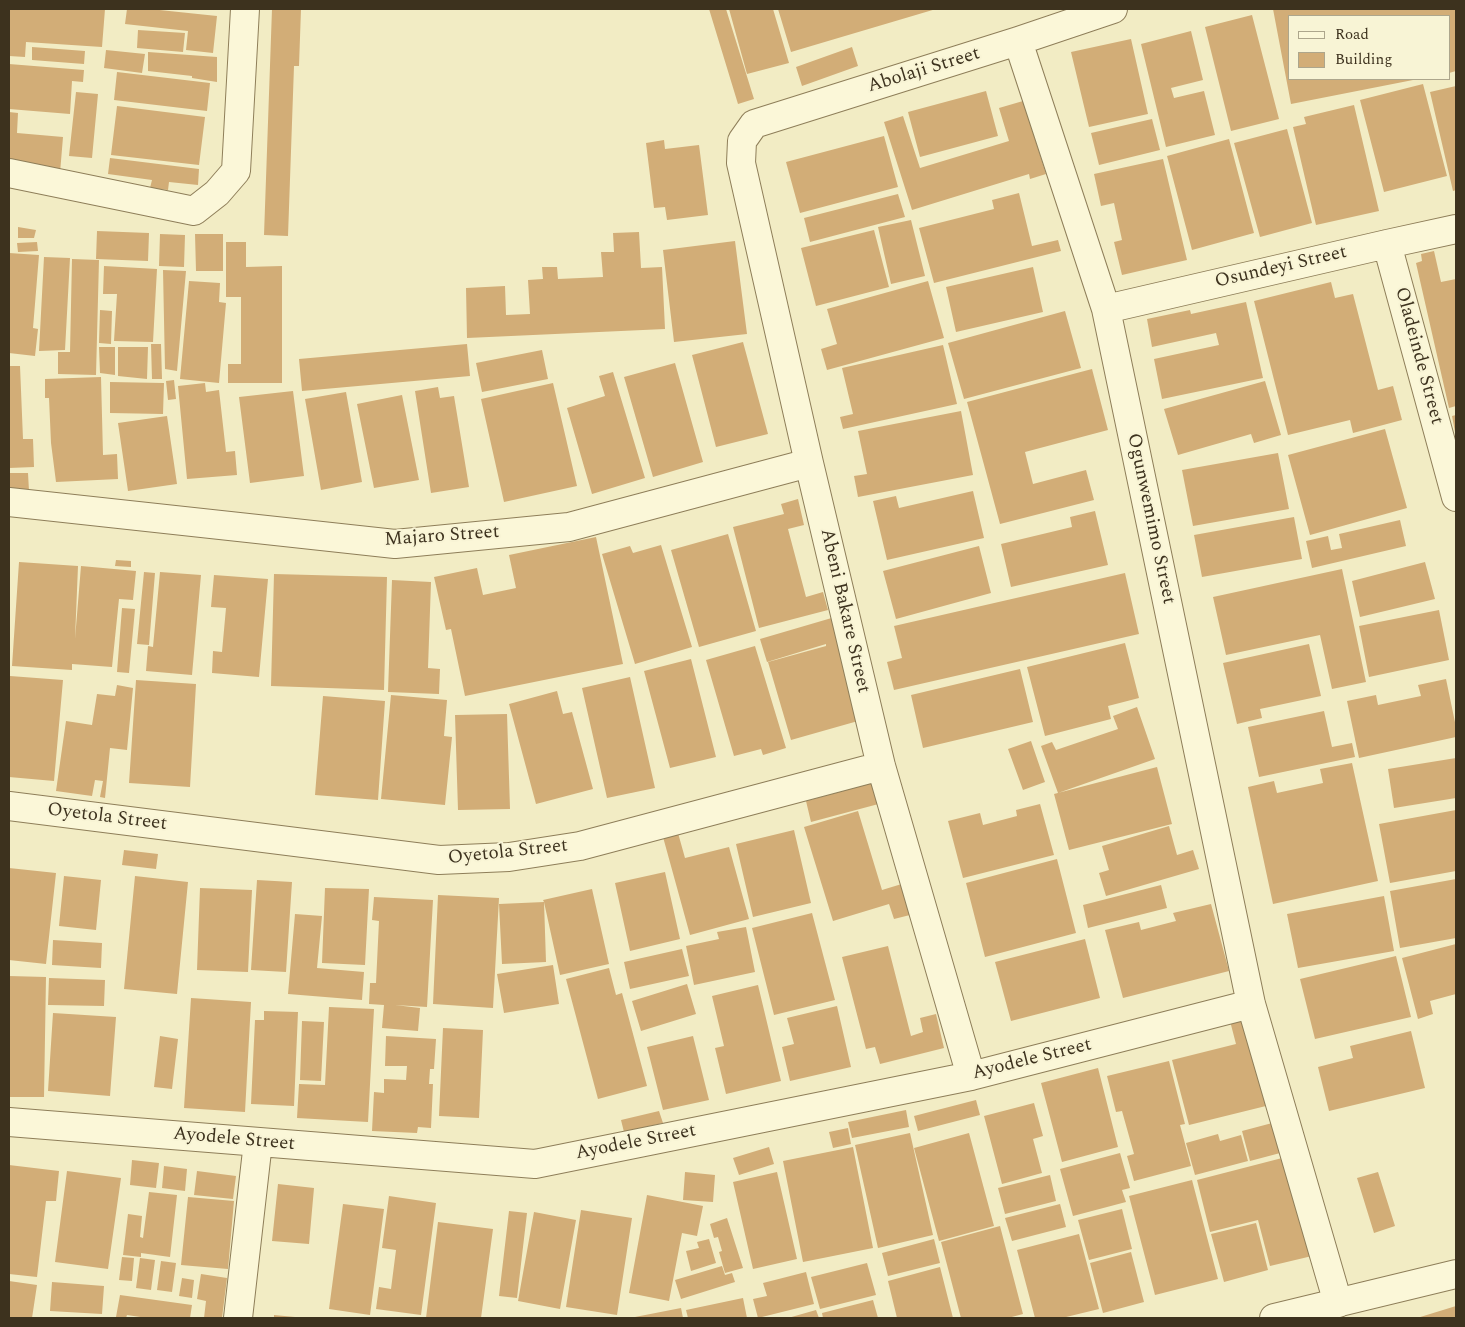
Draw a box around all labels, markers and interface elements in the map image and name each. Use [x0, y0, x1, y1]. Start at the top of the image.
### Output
legend [1288, 15, 1450, 80]
text: Road [1335, 23, 1369, 46]
street label: Abolaji Street [865, 43, 983, 99]
text: Building [1335, 48, 1392, 71]
street label: Osundeyi Street [1213, 242, 1349, 294]
street label: Oladeinde Street [1389, 285, 1447, 427]
street label: Ogunwemimo Street [1121, 431, 1179, 607]
street label: Majaro Street [384, 522, 500, 552]
street label: Abeni Bakare Street [814, 527, 874, 695]
street label: Oyetola Street [46, 799, 168, 837]
street label: Oyetola Street [447, 835, 569, 871]
street label: Ayodele Street [970, 1034, 1094, 1086]
street label: Ayodele Street [574, 1120, 698, 1166]
street label: Ayodele Street [172, 1123, 296, 1157]

